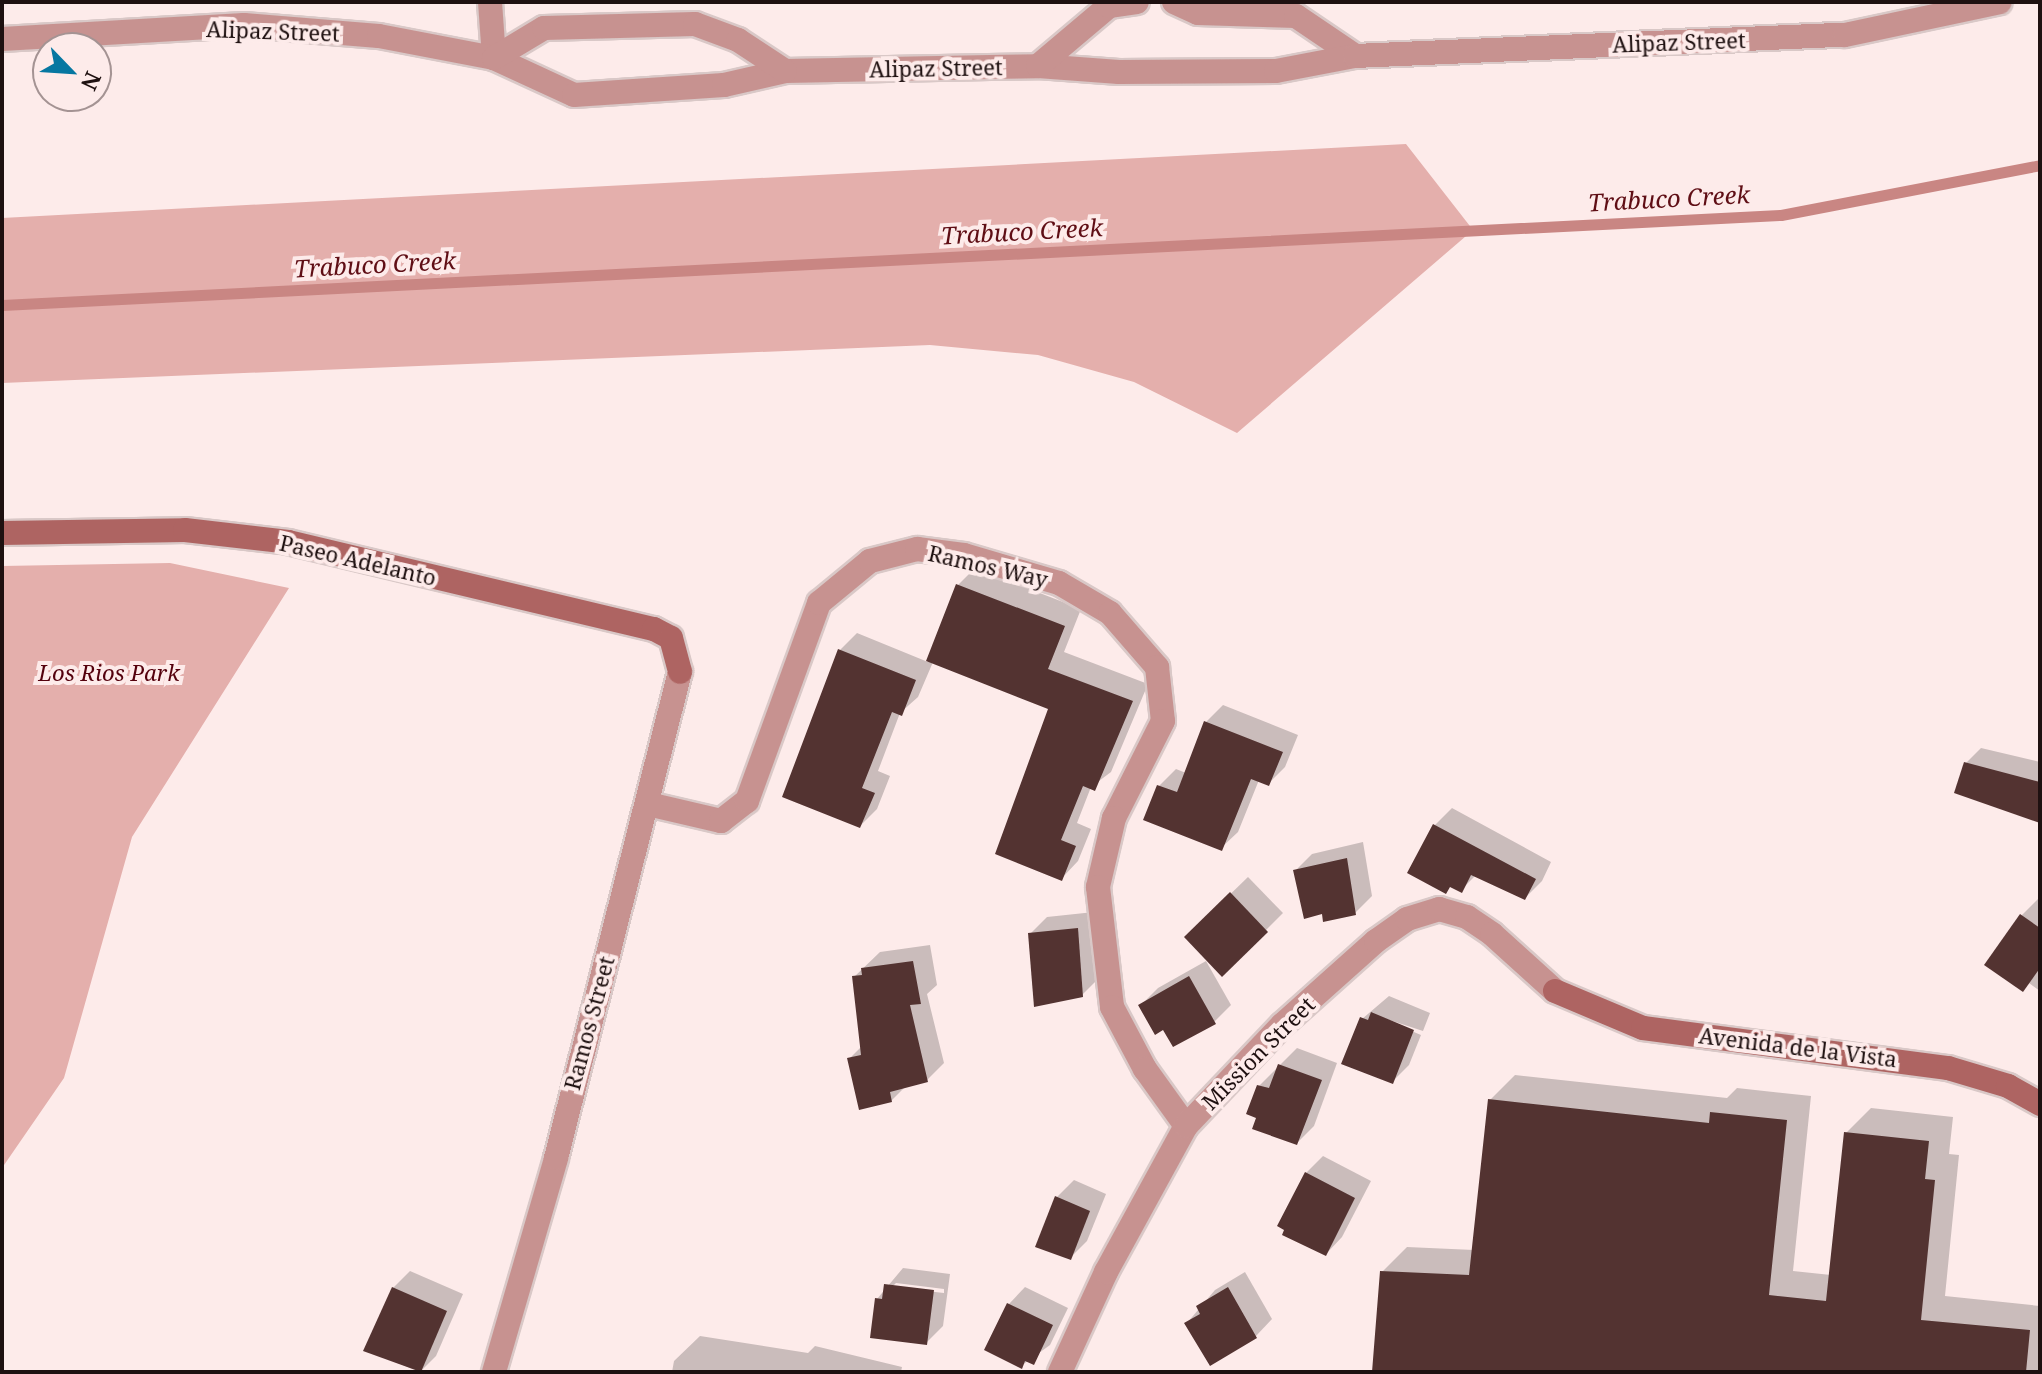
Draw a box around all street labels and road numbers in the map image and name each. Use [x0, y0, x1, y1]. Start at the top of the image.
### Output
street label: Alipaz Street [206, 15, 340, 47]
street label: Alipaz Street [1612, 26, 1746, 58]
street label: Alipaz Street [869, 54, 1003, 82]
street label: Paseo Adelanto [277, 529, 439, 591]
street label: Ramos Way [926, 539, 1050, 593]
street label: Ramos Street [558, 953, 620, 1093]
street label: Mission Street [1196, 991, 1320, 1115]
street label: Avenida de la Vista [1697, 1022, 1899, 1072]

